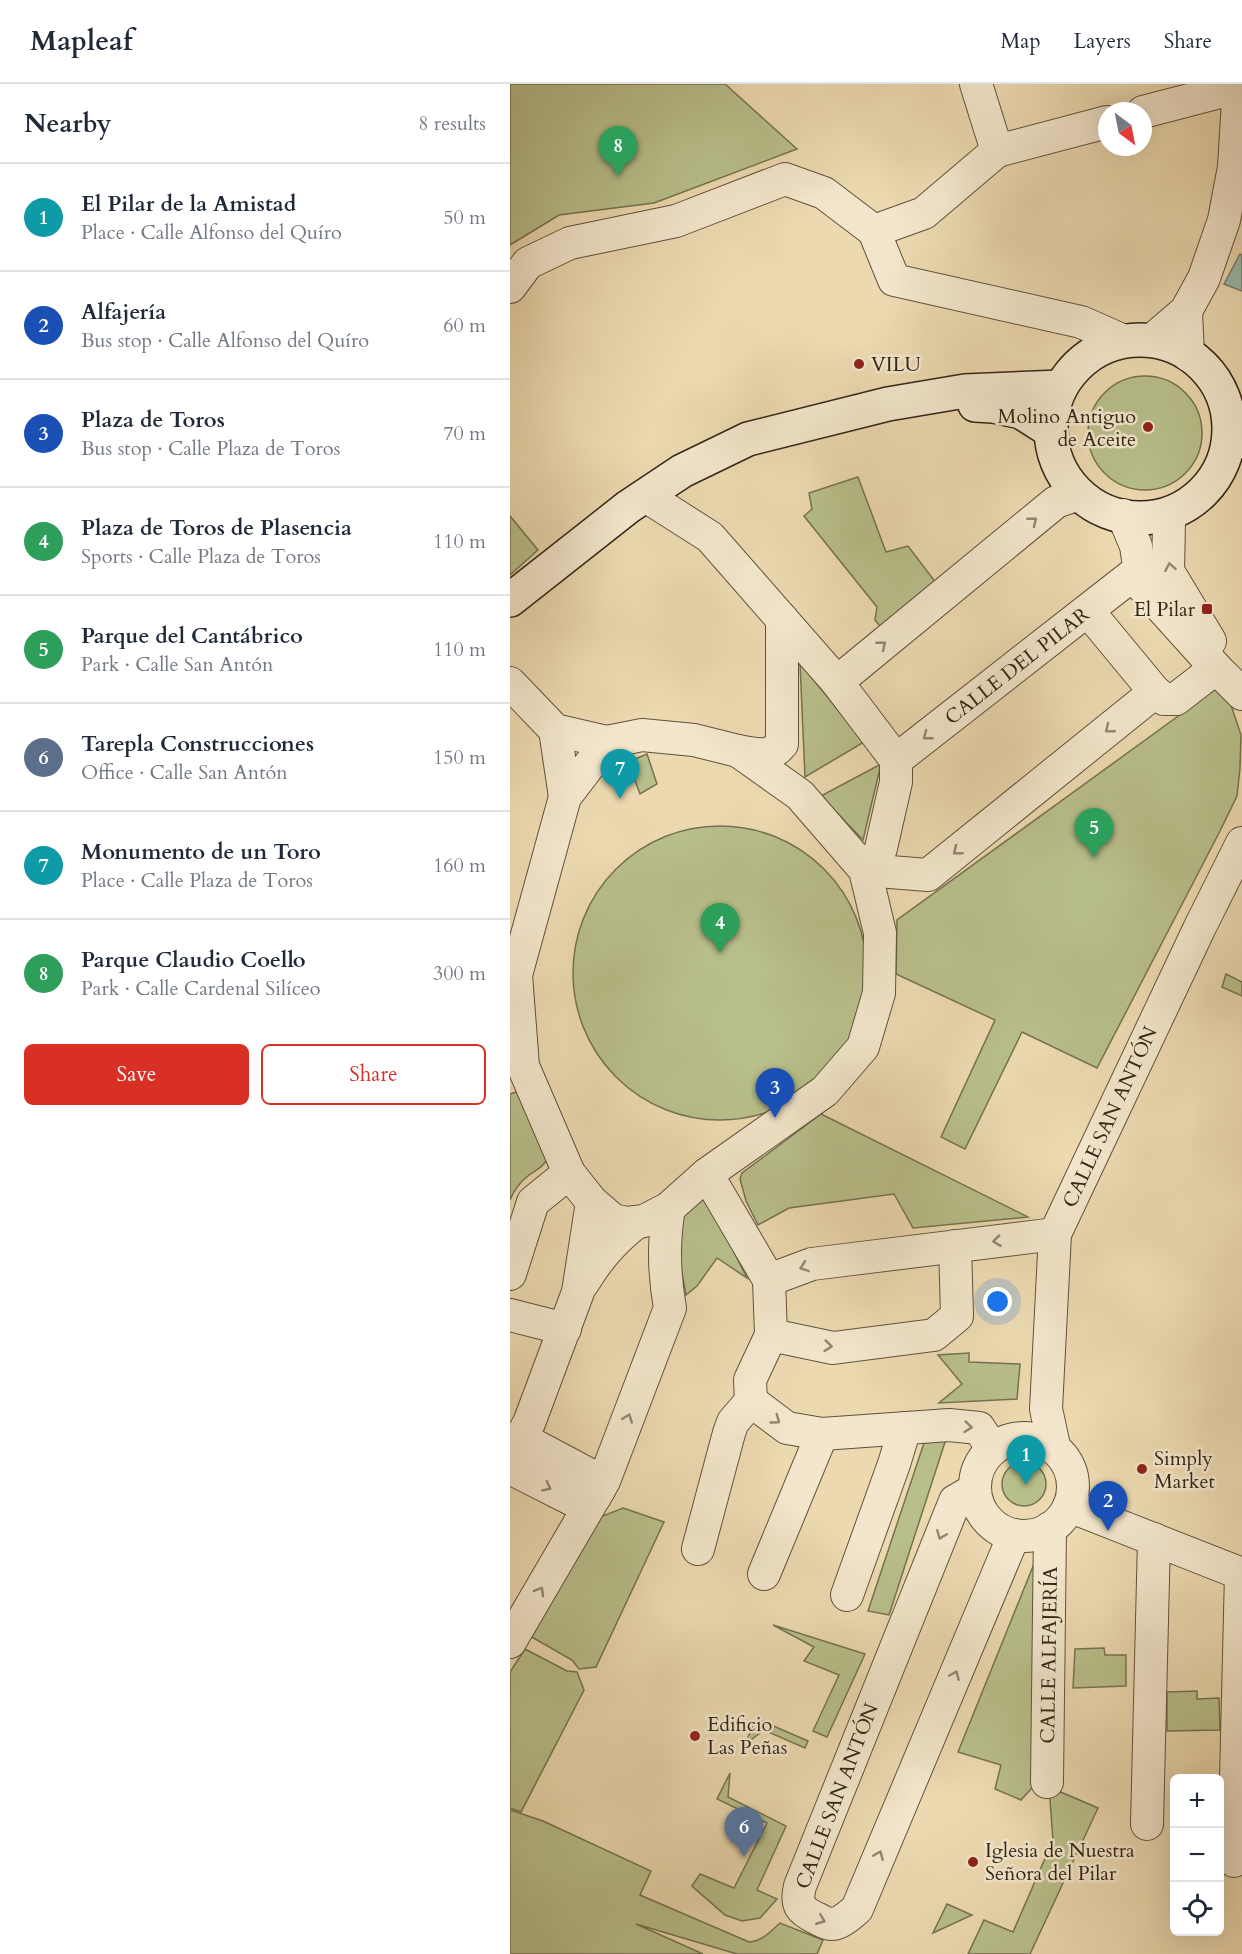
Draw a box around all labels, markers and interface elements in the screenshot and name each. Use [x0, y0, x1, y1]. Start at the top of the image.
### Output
text: Mapleaf [30, 22, 133, 60]
text: Map [1001, 27, 1041, 56]
text: Layers [1074, 27, 1131, 56]
text: Share [1164, 27, 1212, 56]
north arrow [1098, 102, 1152, 156]
text: Nearby [24, 106, 112, 141]
text: 8 results [418, 110, 486, 137]
pin: 8 [598, 126, 638, 176]
text: El Pilar de la Amistad [81, 189, 296, 219]
text: 1 [38, 204, 49, 231]
text: 50 m [443, 204, 486, 231]
text: Place · Calle Alfonso del Quíro [81, 219, 342, 246]
text: Alfajería [81, 297, 166, 327]
text: 2 [38, 312, 49, 339]
text: 60 m [443, 312, 486, 339]
text: Bus stop · Calle Alfonso del Quíro [81, 327, 369, 354]
place label: VILU [871, 351, 922, 378]
marker: VILU [852, 357, 866, 371]
place label: Molino Antiguo de Aceite [998, 403, 1136, 453]
text: Plaza de Toros [81, 405, 225, 435]
text: 3 [38, 420, 49, 447]
text: 70 m [443, 420, 486, 447]
marker: Molino Antiguo de Aceite [1141, 420, 1155, 434]
text: Bus stop · Calle Plaza de Toros [81, 435, 340, 462]
text: Plaza de Toros de Plasencia [81, 513, 352, 543]
one-way arrow [1026, 518, 1037, 529]
text: 4 [38, 528, 49, 555]
text: 110 m [433, 528, 486, 555]
text: Sports · Calle Plaza de Toros [81, 543, 321, 570]
one-way arrow [1165, 562, 1177, 572]
place label: El Pilar [1134, 596, 1196, 623]
street label: CALLE DEL PILAR [939, 601, 1095, 731]
marker: El Pilar [1200, 602, 1214, 616]
text: Parque del Cantábrico [81, 621, 303, 651]
text: 5 [38, 636, 49, 663]
text: 110 m [433, 636, 486, 663]
one-way arrow [875, 641, 886, 652]
text: Park · Calle San Antón [81, 651, 273, 678]
one-way arrow [1105, 721, 1116, 732]
one-way arrow [923, 728, 934, 739]
text: Tarepla Construcciones [81, 729, 314, 759]
text: 6 [38, 744, 49, 771]
text: 150 m [433, 744, 486, 771]
pin: 7 [600, 750, 640, 799]
text: Office · Calle San Antón [81, 759, 288, 786]
pin: 5 [1074, 808, 1114, 858]
text: Monumento de un Toro [81, 837, 321, 867]
one-way arrow [953, 844, 964, 855]
text: 7 [38, 852, 49, 879]
text: 160 m [433, 852, 486, 879]
text: Place · Calle Plaza de Toros [81, 867, 313, 894]
pin: 4 [700, 904, 740, 953]
text: Parque Claudio Coello [81, 945, 306, 975]
text: 8 [38, 960, 49, 987]
text: 300 m [433, 960, 486, 987]
text: Park · Calle Cardenal Silíceo [81, 975, 321, 1002]
street label: CALLE SAN ANTÓN [1056, 1022, 1164, 1212]
button: Save [24, 1044, 249, 1105]
button: Share [261, 1044, 486, 1105]
pin: 3 [756, 1068, 794, 1118]
one-way arrow [993, 1234, 1002, 1246]
one-way arrow [799, 1259, 810, 1272]
your location [983, 1287, 1012, 1316]
one-way arrow [824, 1340, 833, 1352]
one-way arrow [621, 1413, 633, 1424]
one-way arrow [769, 1413, 780, 1424]
one-way arrow [963, 1420, 972, 1433]
pin: 1 [1006, 1436, 1046, 1485]
place label: Simply Market [1154, 1445, 1216, 1495]
marker: Simply Market [1135, 1462, 1149, 1476]
one-way arrow [541, 1479, 552, 1491]
pin: 2 [1088, 1482, 1128, 1531]
one-way arrow [936, 1529, 948, 1540]
street label: CALLE ALFAJERÍA [1034, 1565, 1064, 1744]
one-way arrow [532, 1587, 544, 1597]
one-way arrow [948, 1671, 960, 1682]
street label: CALLE SAN ANTÓN [789, 1699, 885, 1893]
place label: Edificio Las Peñas [707, 1711, 787, 1761]
marker: Edificio Las Peñas [688, 1729, 702, 1743]
map controls [1170, 1774, 1224, 1936]
button: + [1170, 1774, 1224, 1828]
pin: 6 [724, 1808, 764, 1857]
button: − [1170, 1828, 1224, 1882]
place label: Iglesia de Nuestra Señora del Pilar [985, 1837, 1135, 1887]
one-way arrow [872, 1850, 884, 1861]
marker: Iglesia de Nuestra Señora del Pilar [966, 1855, 980, 1869]
button: locate [1170, 1882, 1224, 1936]
one-way arrow [815, 1913, 826, 1925]

